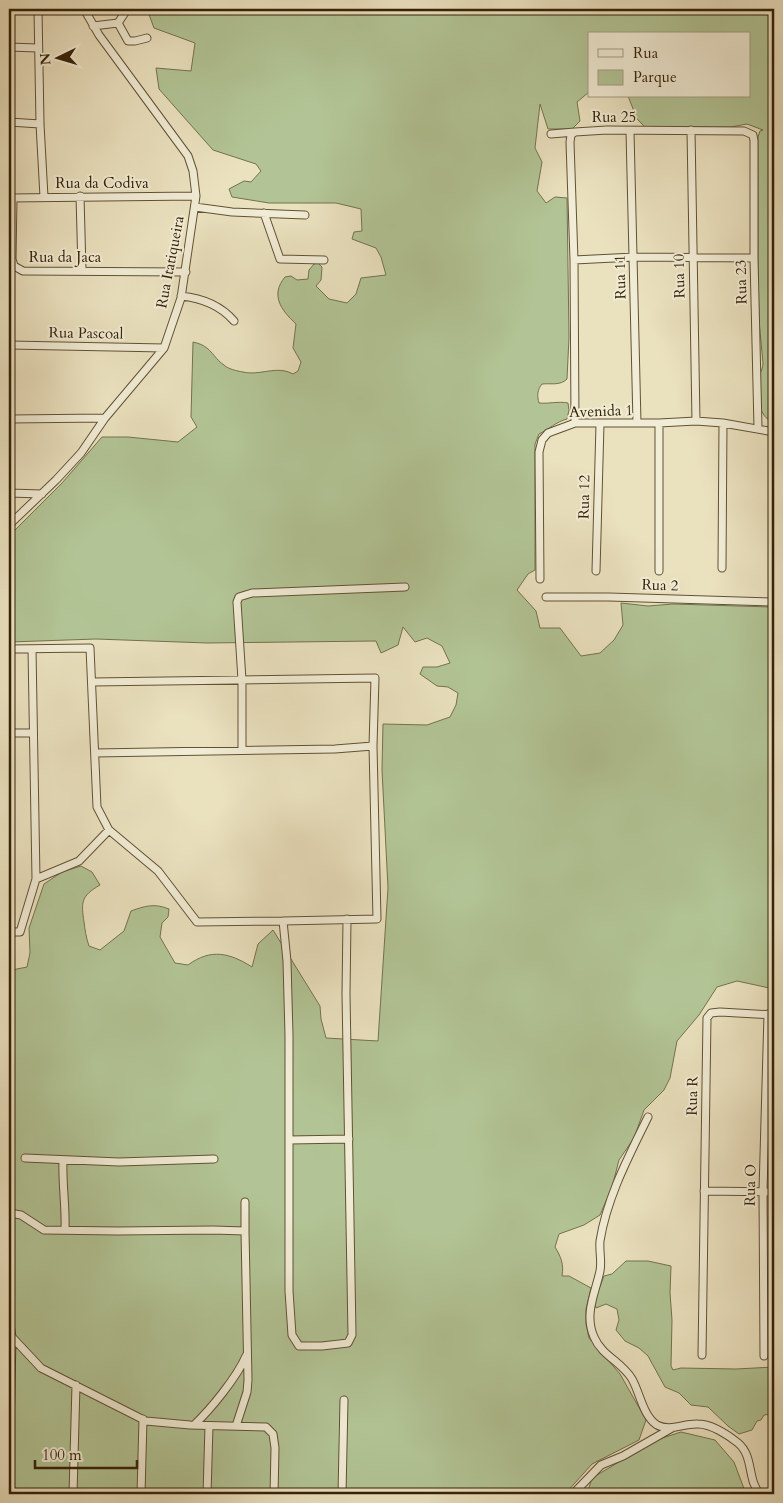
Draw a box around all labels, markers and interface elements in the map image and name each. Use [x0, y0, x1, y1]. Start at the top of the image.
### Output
north arrow [32, 32, 82, 82]
legend [588, 32, 750, 98]
text: Rua [633, 43, 659, 63]
text: N [36, 52, 56, 66]
text: Parque [633, 67, 677, 87]
street label: Rua 25 [592, 107, 636, 127]
street label: Rua da Codiva [55, 173, 149, 193]
street label: Rua Itatiqueira [151, 214, 189, 310]
street label: Rua da Jaca [29, 247, 102, 267]
street label: Rua 10 [669, 253, 689, 298]
street label: Rua 11 [610, 255, 630, 299]
street label: Rua 23 [731, 260, 751, 304]
street label: Rua Pascoal [48, 322, 124, 344]
street label: Avenida 1 [569, 400, 633, 422]
street label: Rua 12 [574, 474, 594, 519]
street label: Rua 2 [641, 574, 679, 596]
street label: Rua R [682, 1075, 702, 1116]
street label: Rua O [740, 1164, 760, 1206]
scale bar [35, 1438, 138, 1470]
text: 100 m [42, 1445, 82, 1465]

